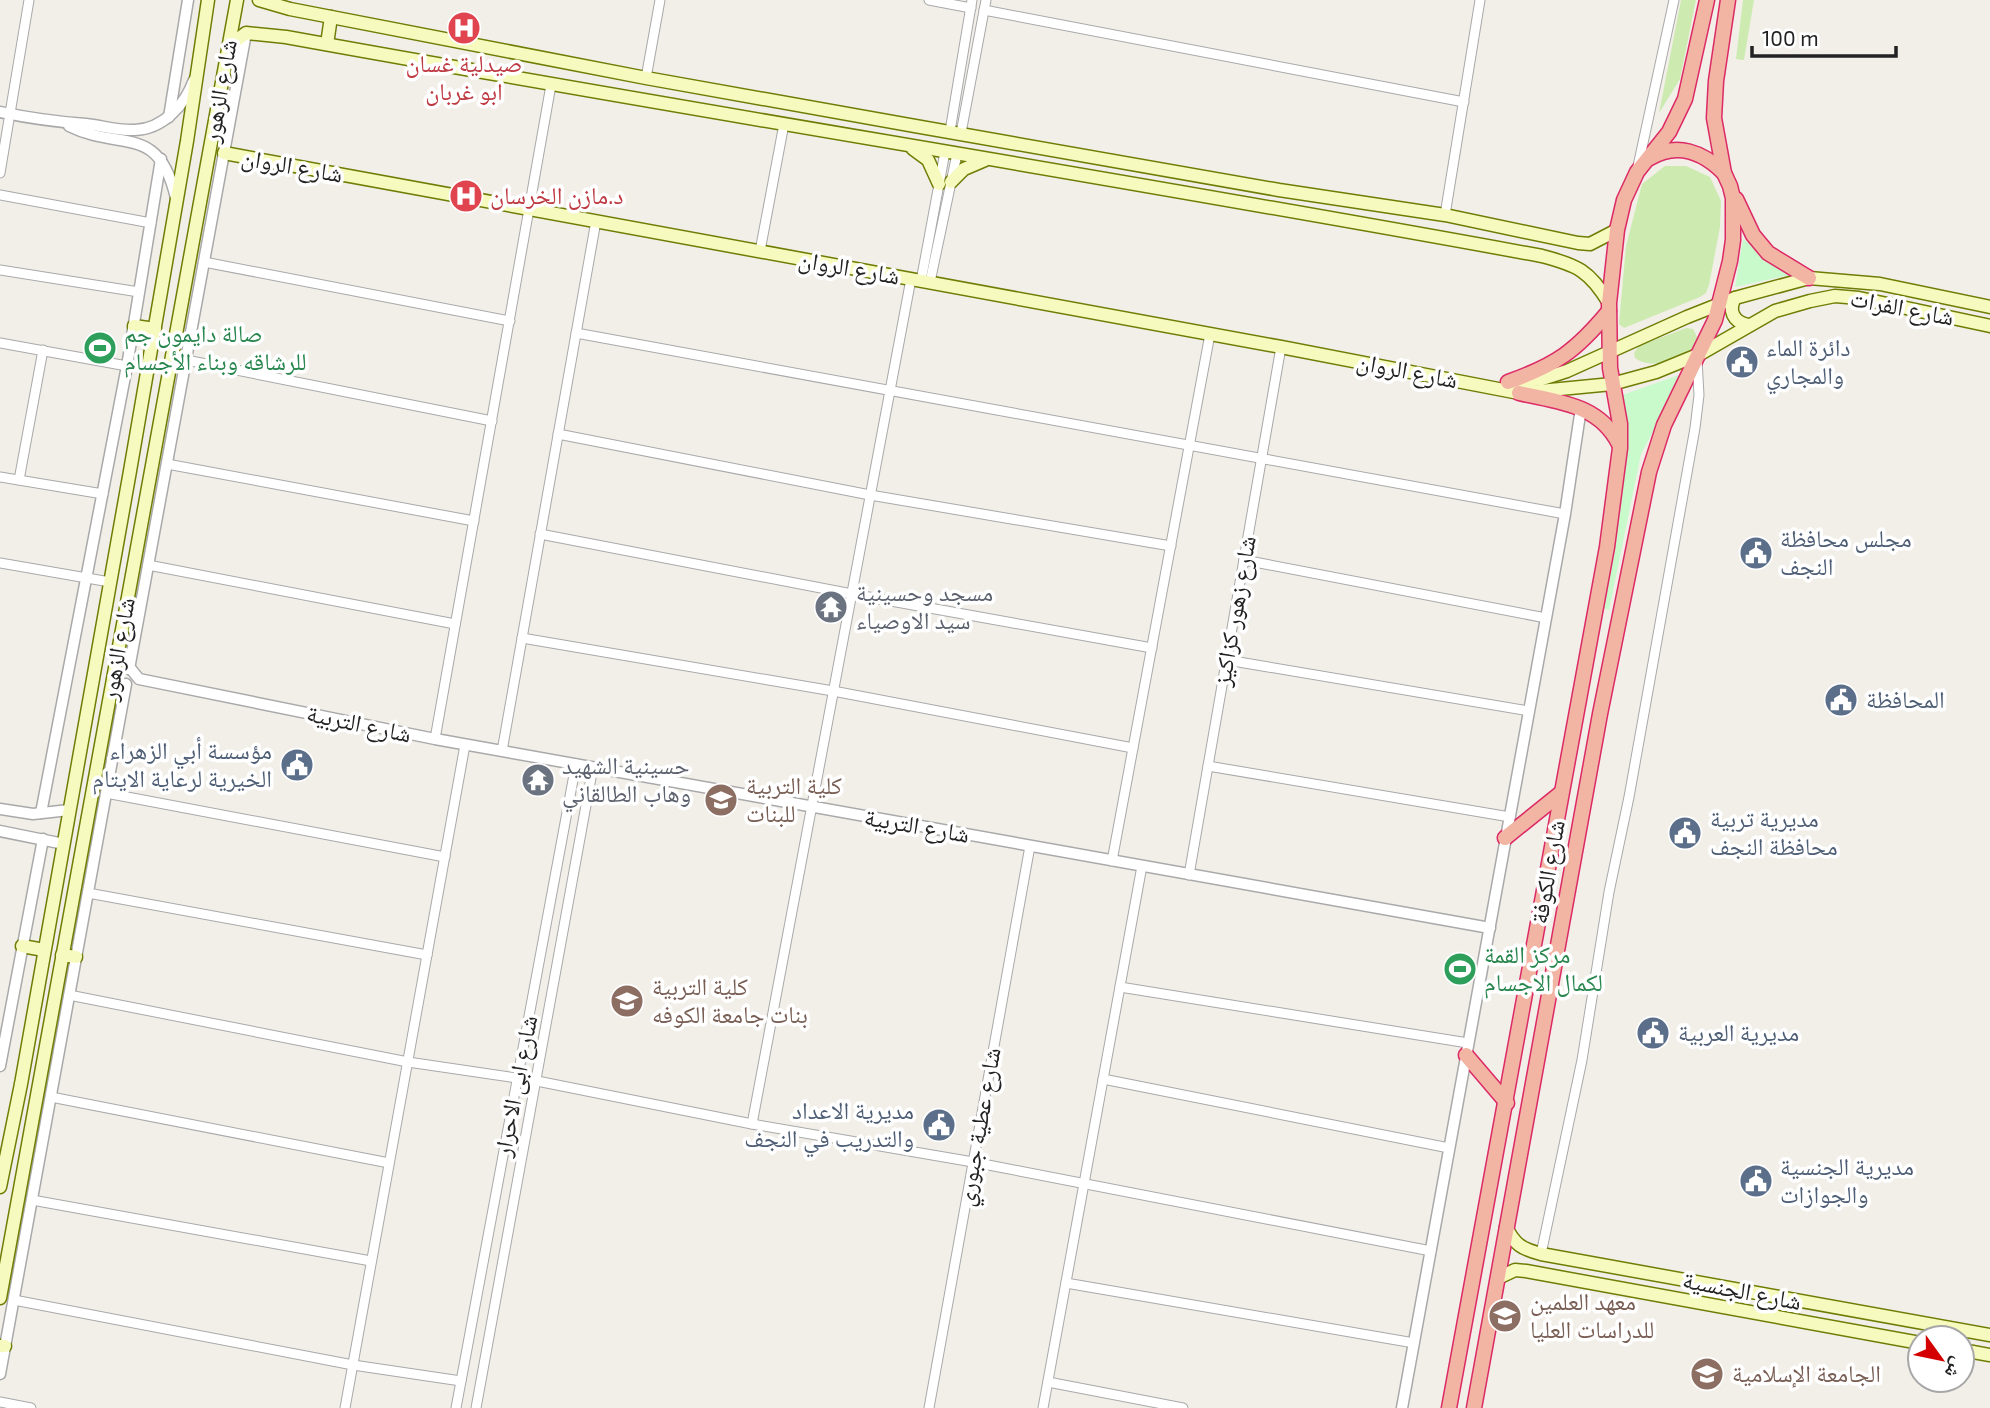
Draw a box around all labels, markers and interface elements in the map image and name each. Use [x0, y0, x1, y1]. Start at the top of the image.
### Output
hospital icon: صيدلية غسان ابو غربان [445, 9, 483, 47]
scale bar [1752, 14, 1896, 58]
text: 100 m [1762, 25, 1819, 50]
street label: شارع الزهور [195, 37, 244, 146]
place label: صيدلية غسان ابو غربان [406, 48, 522, 106]
street label: شارع الروان [239, 141, 345, 190]
hospital icon: د.مازن الخرسان [447, 177, 485, 215]
place label: د.مازن الخرسان [490, 180, 624, 210]
street label: شارع الروان [796, 243, 902, 292]
street label: شارع الفرات [1848, 282, 1957, 333]
place label: صالة دايمون جم للرشاقه وبناء الأجسام [124, 318, 307, 378]
sports icon: صالة دايمون جم للرشاقه وبناء الأجسام [81, 329, 119, 367]
place label: دائرة الماء والمجاري [1766, 332, 1850, 395]
public building icon: دائرة الماء والمجاري [1723, 343, 1761, 381]
street label: شارع الروان [1354, 346, 1460, 396]
place label: مجلس محافظة النجف [1780, 523, 1912, 580]
street label: شارع زهور كزاكيز [1206, 533, 1263, 689]
public building icon: مجلس محافظة النجف [1737, 534, 1775, 572]
place label: مسجد وحسينية سيد الاوصياء [856, 577, 993, 634]
temple icon: مسجد وحسينية سيد الاوصياء [812, 588, 850, 626]
street label: شارع الزهور [93, 595, 142, 704]
public building icon: المحافظة [1822, 681, 1860, 719]
place label: المحافظة [1866, 684, 1945, 713]
street label: شارع التربية [304, 697, 414, 750]
place label: مؤسسة أبي الزهراء الخيرية لرعاية الايتام [92, 735, 272, 795]
public building icon: مؤسسة أبي الزهراء الخيرية لرعاية الايتام [278, 746, 316, 784]
place label: حسينية الشهيد وهاب الطالقاني [562, 750, 691, 813]
temple icon: حسينية الشهيد وهاب الطالقاني [519, 761, 557, 799]
place label: كلية التربية للبنات [746, 770, 842, 828]
school or university icon: كلية التربية للبنات [702, 781, 740, 819]
street label: شارع التربية [862, 801, 972, 850]
place label: مديرية تربية محافظة النجف [1710, 803, 1838, 860]
public building icon: مديرية تربية محافظة النجف [1666, 814, 1704, 852]
street label: شارع الكوفة [1523, 818, 1572, 926]
place label: مركز القمة لكمال الاجسام [1484, 939, 1603, 999]
sports icon: مركز القمة لكمال الاجسام [1441, 950, 1479, 988]
place label: كلية التربية بنات جامعة الكوفه [652, 971, 808, 1029]
school or university icon: كلية التربية بنات جامعة الكوفه [608, 982, 646, 1020]
street label: شارع ابی الاحرار [486, 1013, 544, 1160]
public building icon: مديرية العربية [1634, 1014, 1672, 1052]
place label: مديرية العربية [1678, 1017, 1799, 1047]
street label: شارع عطية جبوري [949, 1045, 1012, 1209]
place label: مديرية الاعداد والتدريب في النجف [744, 1095, 914, 1158]
public building icon: مديرية الاعداد والتدريب في النجف [920, 1106, 958, 1144]
place label: مديرية الجنسية والجوازات [1780, 1151, 1914, 1208]
public building icon: مديرية الجنسية والجوازات [1737, 1162, 1775, 1200]
street label: شارع الجنسية [1680, 1264, 1804, 1317]
place label: معهد العلمين للدراسات العليا [1530, 1286, 1654, 1343]
school or university icon: معهد العلمين للدراسات العليا [1486, 1297, 1524, 1335]
north arrow [1906, 1324, 1976, 1394]
text: ش [1940, 1353, 1971, 1383]
school or university icon: الجامعة الإسلامية [1688, 1355, 1726, 1393]
place label: الجامعة الإسلامية [1732, 1358, 1881, 1388]

